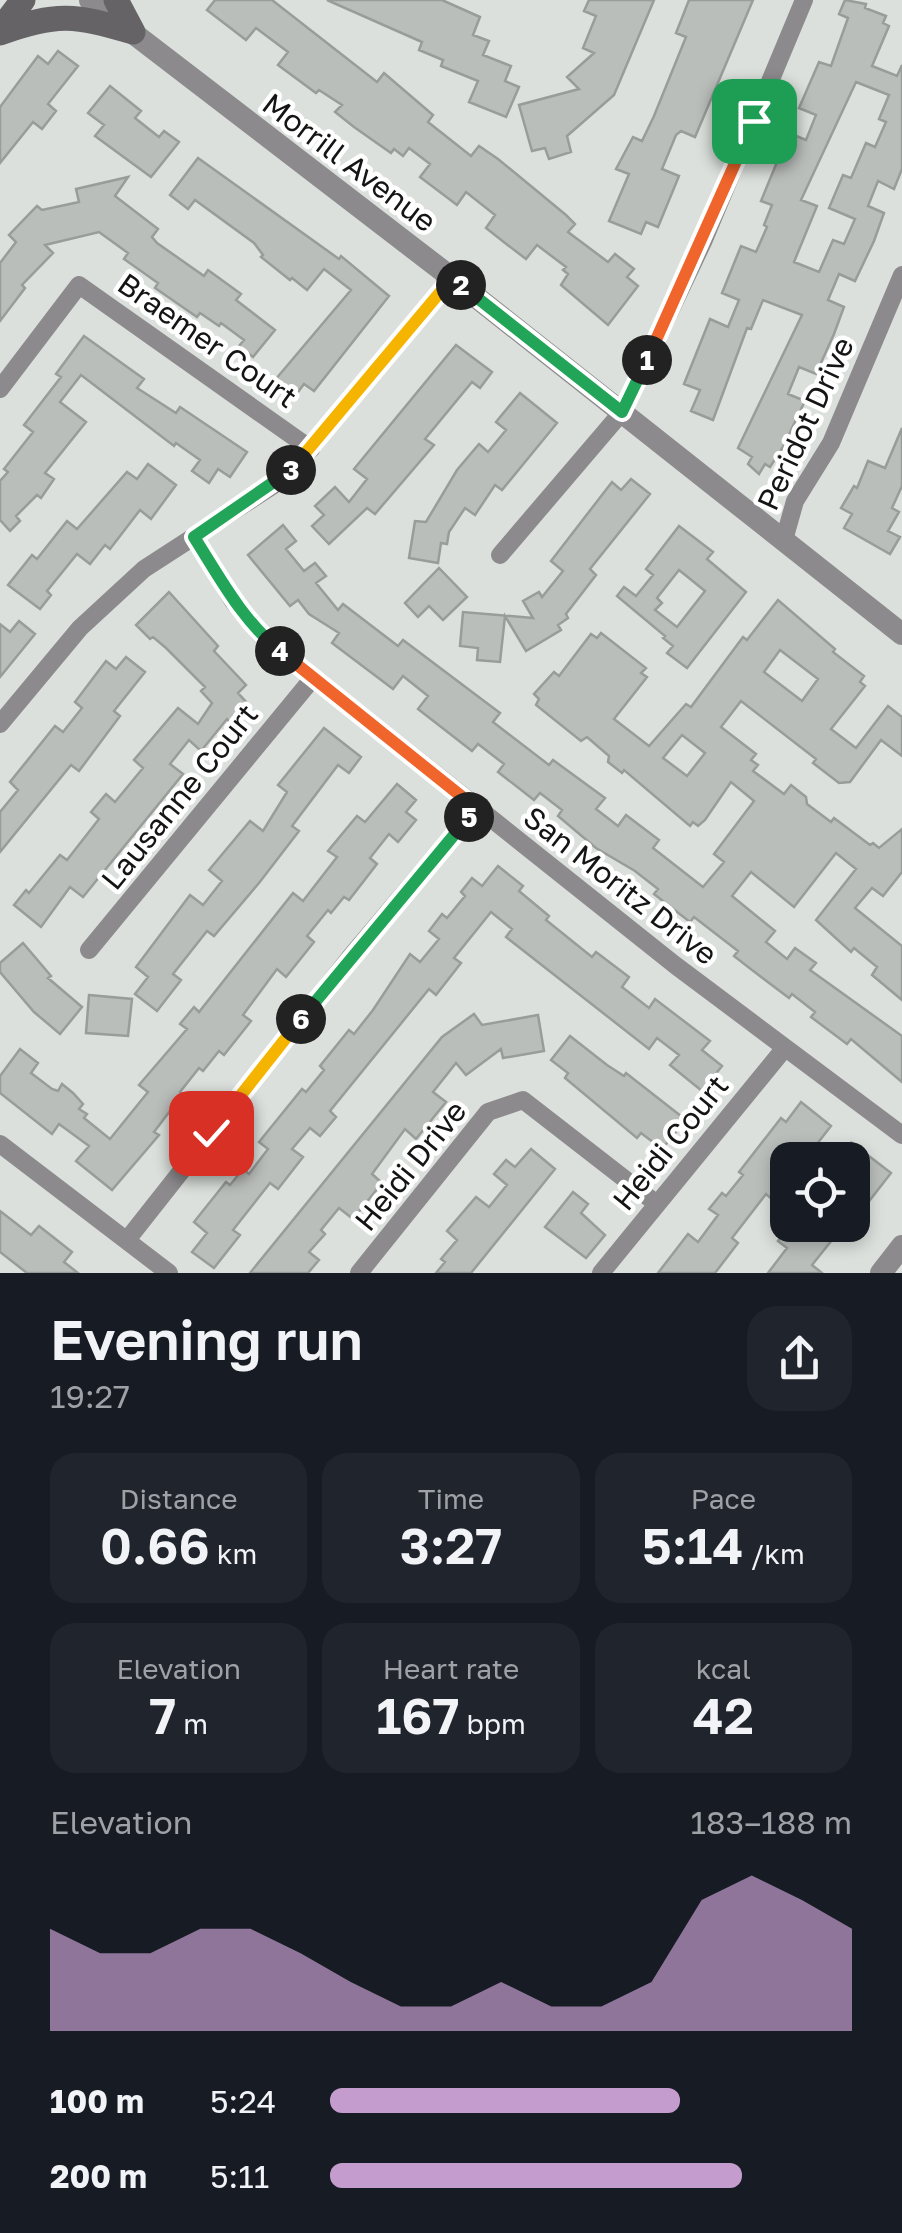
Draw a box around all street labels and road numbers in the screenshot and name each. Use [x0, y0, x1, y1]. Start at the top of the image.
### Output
street label: Morrill Avenue [256, 85, 443, 239]
street label: Braemer Court [111, 265, 304, 415]
street label: Peridot Drive [749, 331, 861, 516]
street label: Lausanne Court [93, 696, 265, 896]
street label: San Moritz Drive [517, 799, 724, 972]
street label: Heidi Court [605, 1068, 736, 1217]
street label: Heidi Drive [347, 1093, 473, 1238]

